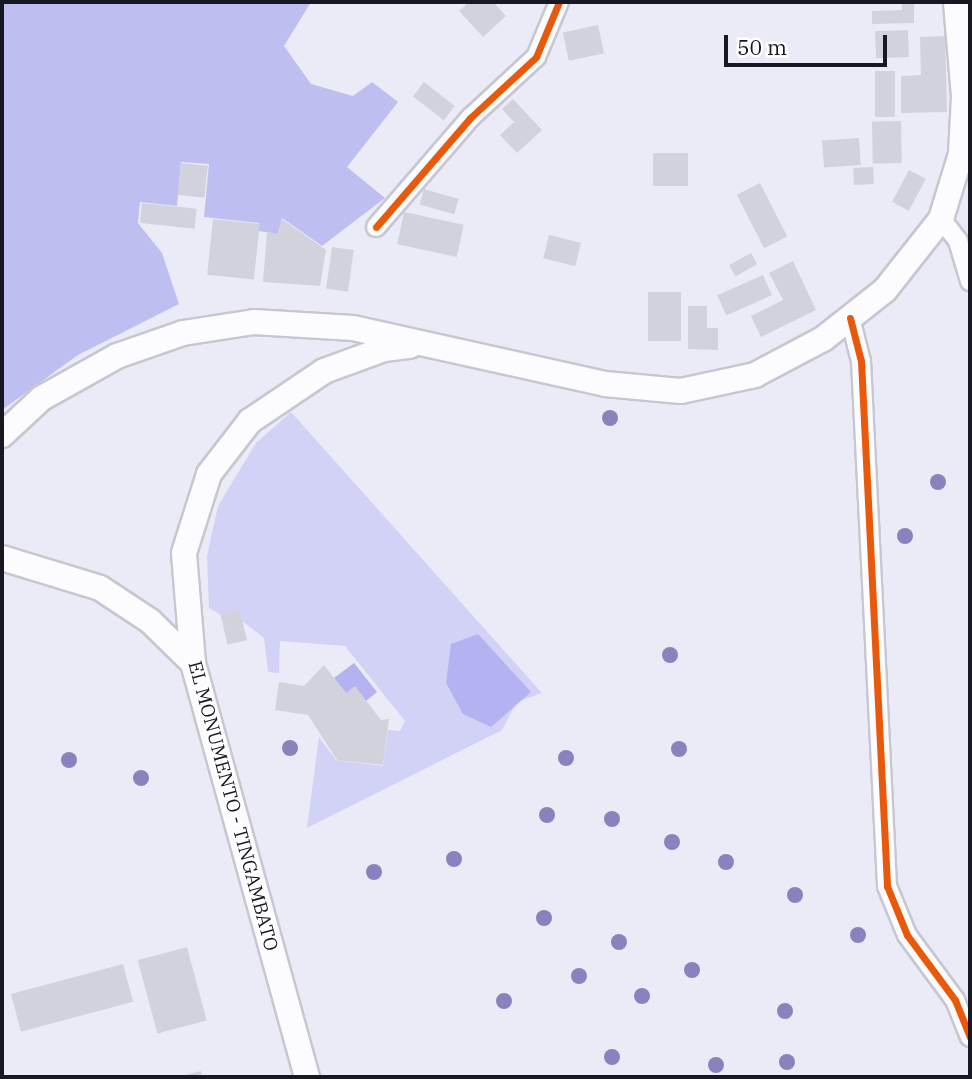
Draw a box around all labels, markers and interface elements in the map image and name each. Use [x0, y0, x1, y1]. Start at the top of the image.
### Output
scale bar [727, 21, 890, 65]
text: 50 m [737, 33, 787, 61]
street label: EL MONUMENTO - TINGAMBATO [183, 658, 283, 954]

